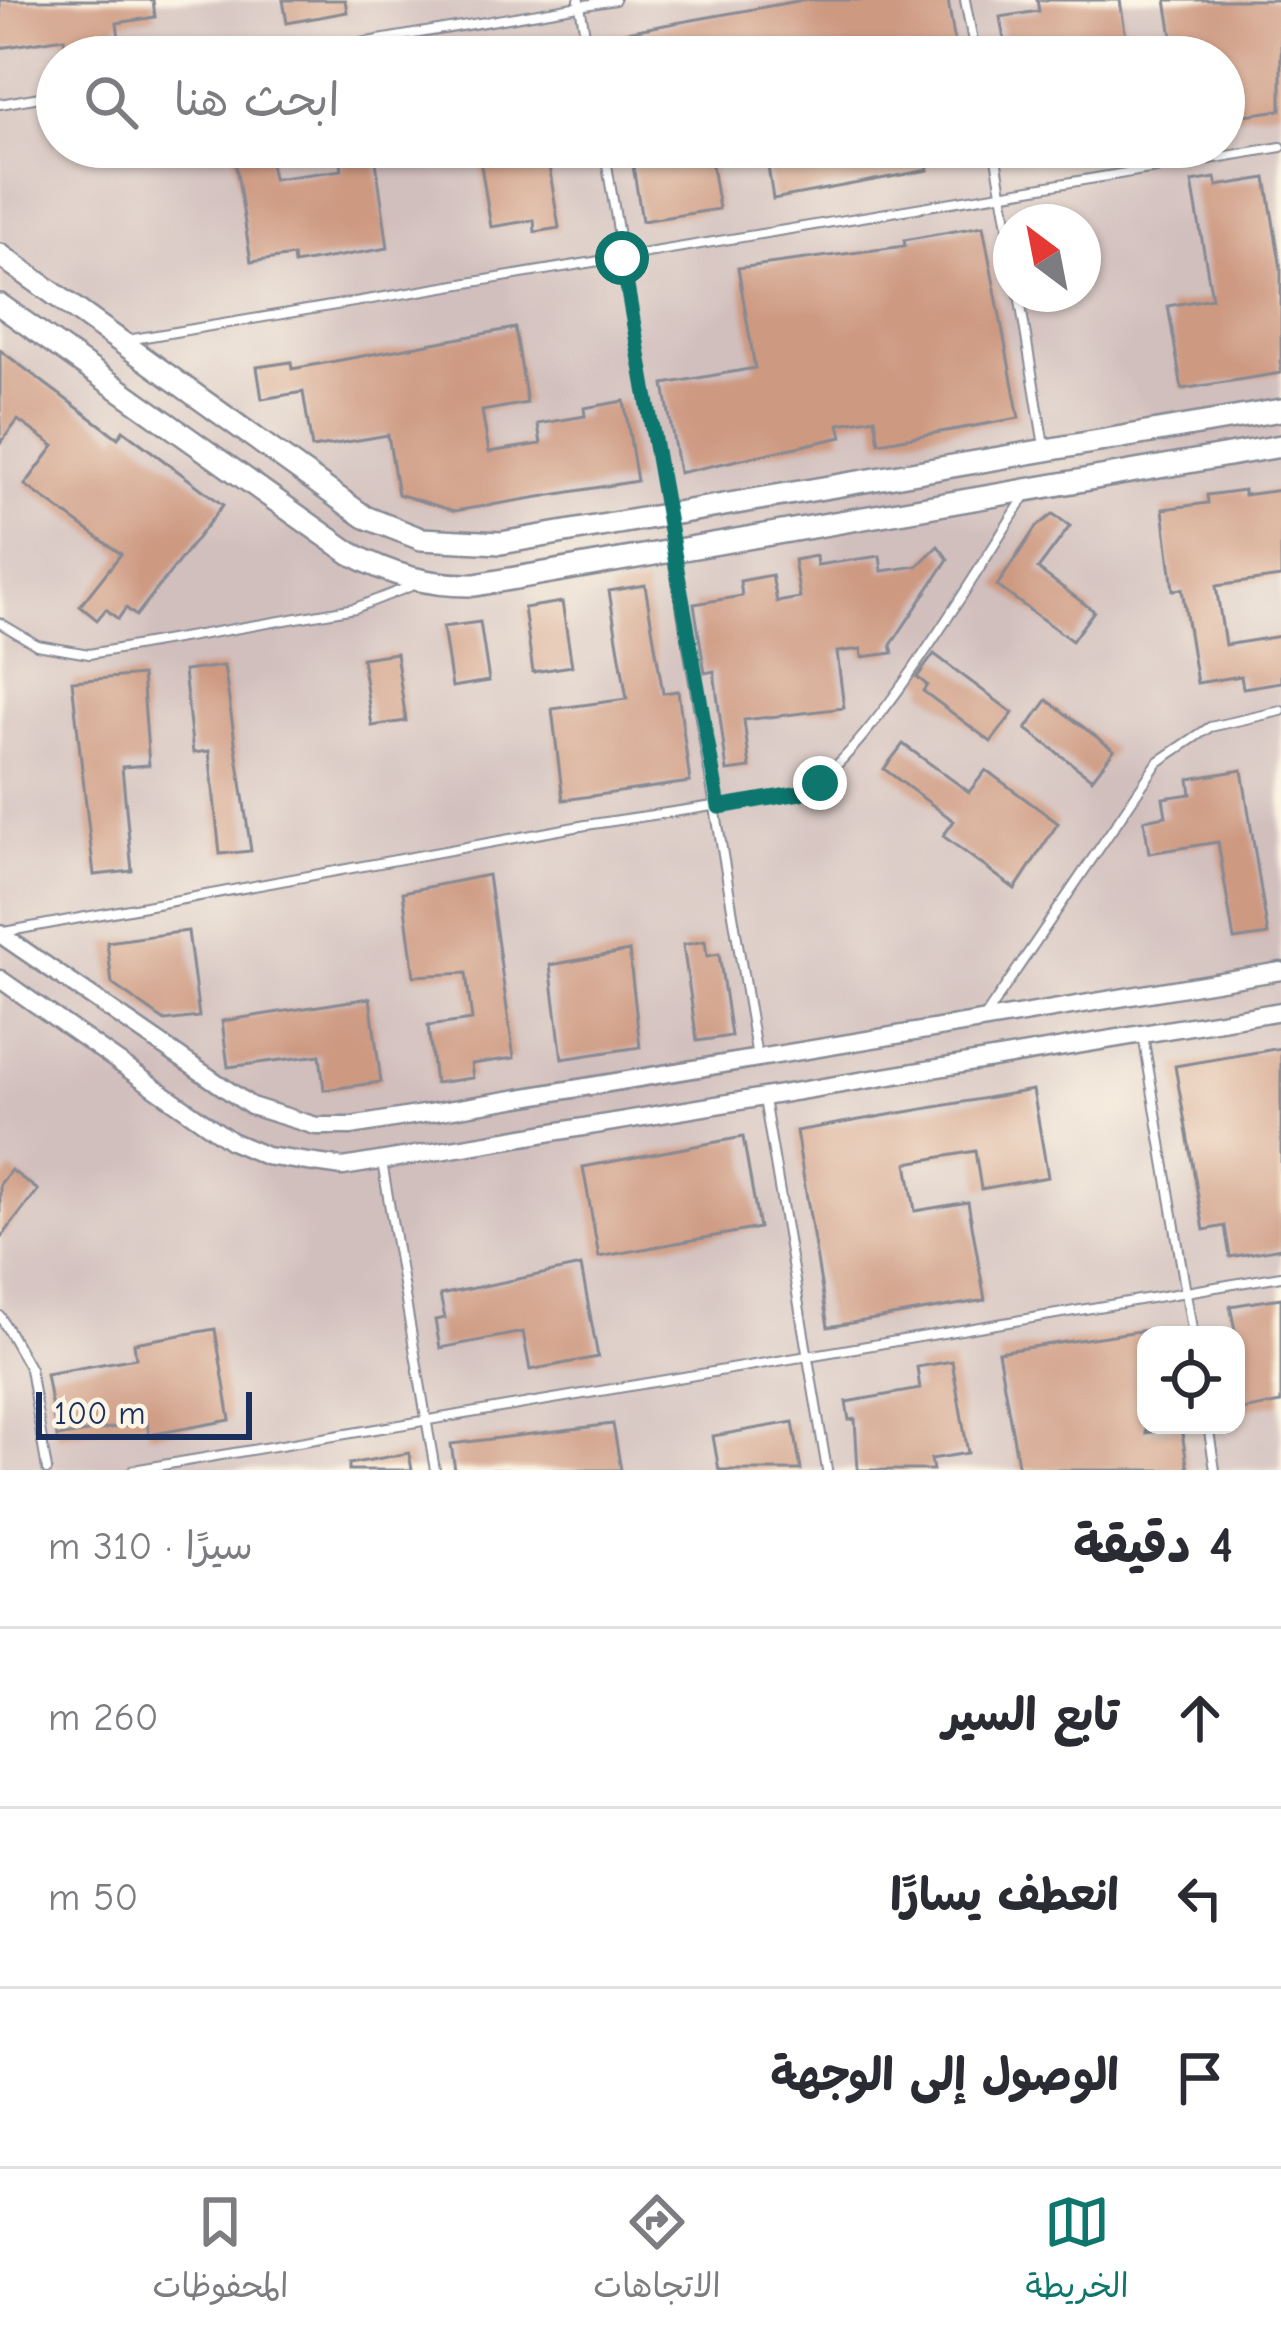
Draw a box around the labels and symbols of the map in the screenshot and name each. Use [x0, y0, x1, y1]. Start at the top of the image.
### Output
north arrow [993, 204, 1101, 312]
route start [595, 231, 649, 285]
route end [793, 756, 847, 810]
scale bar [36, 1386, 252, 1439]

